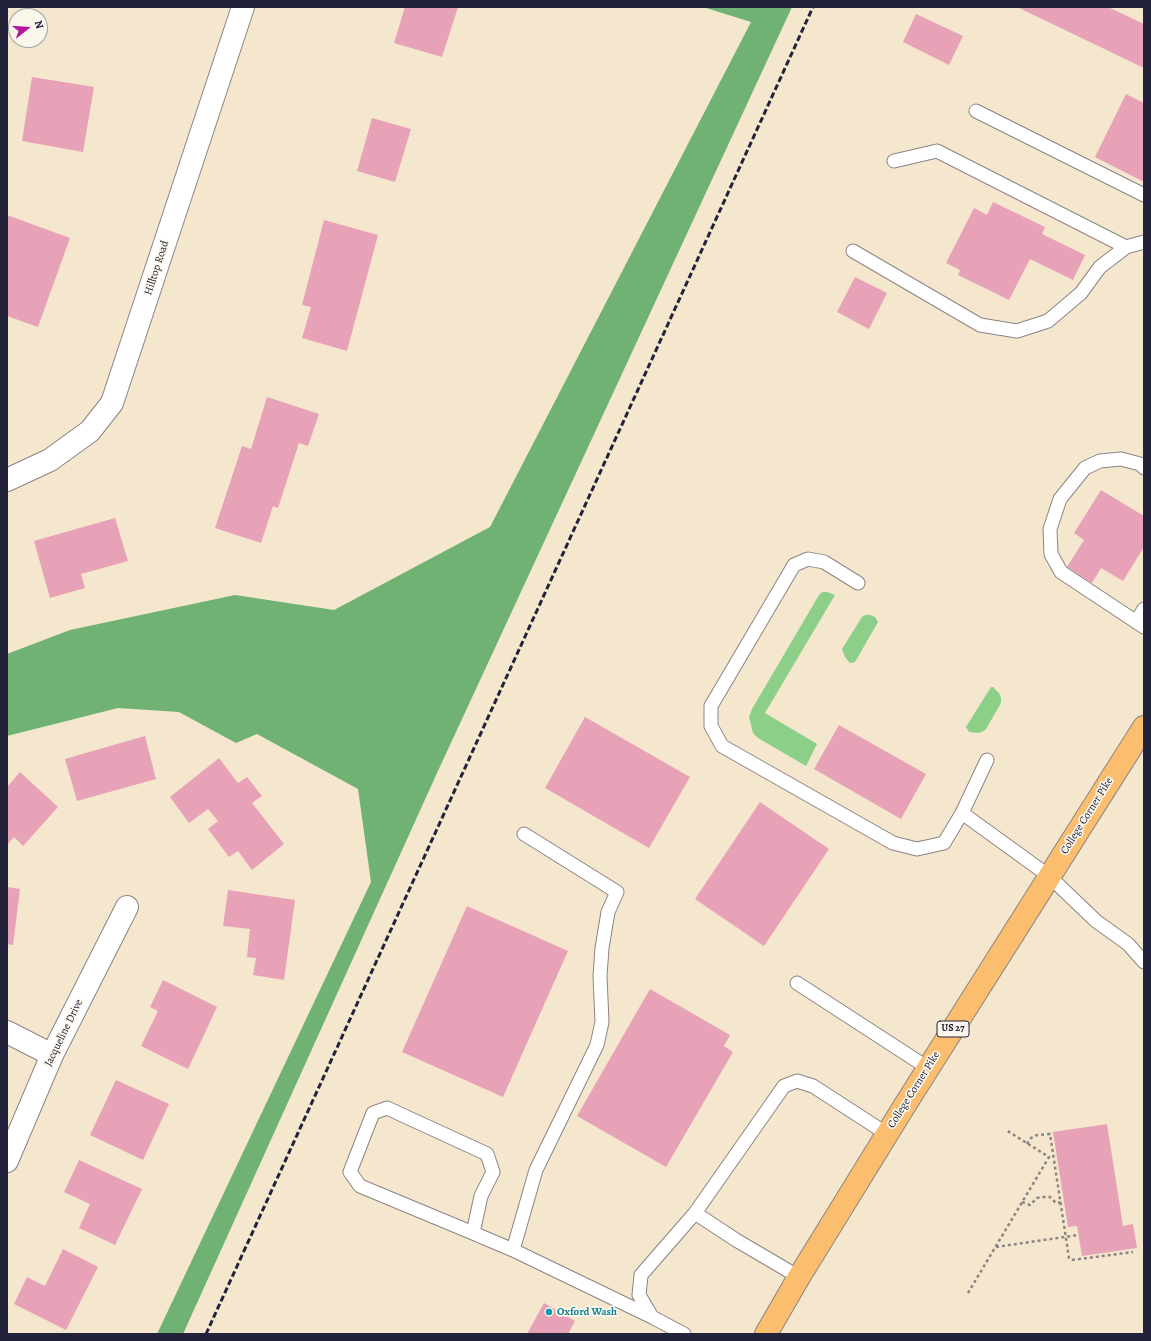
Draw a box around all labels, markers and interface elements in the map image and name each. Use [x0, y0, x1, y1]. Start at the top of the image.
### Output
north arrow [8, 8, 48, 48]
text: N [31, 19, 47, 31]
street label: Hilltop Road [142, 239, 172, 297]
street label: College Corner Pike [1058, 775, 1116, 857]
street label: Jacqueline Drive [42, 997, 86, 1069]
road number: US 27 [937, 1021, 969, 1037]
street label: College Corner Pike [885, 1049, 943, 1131]
place label: Oxford Wash [557, 1305, 617, 1319]
marker: Oxford Wash [544, 1307, 554, 1317]

